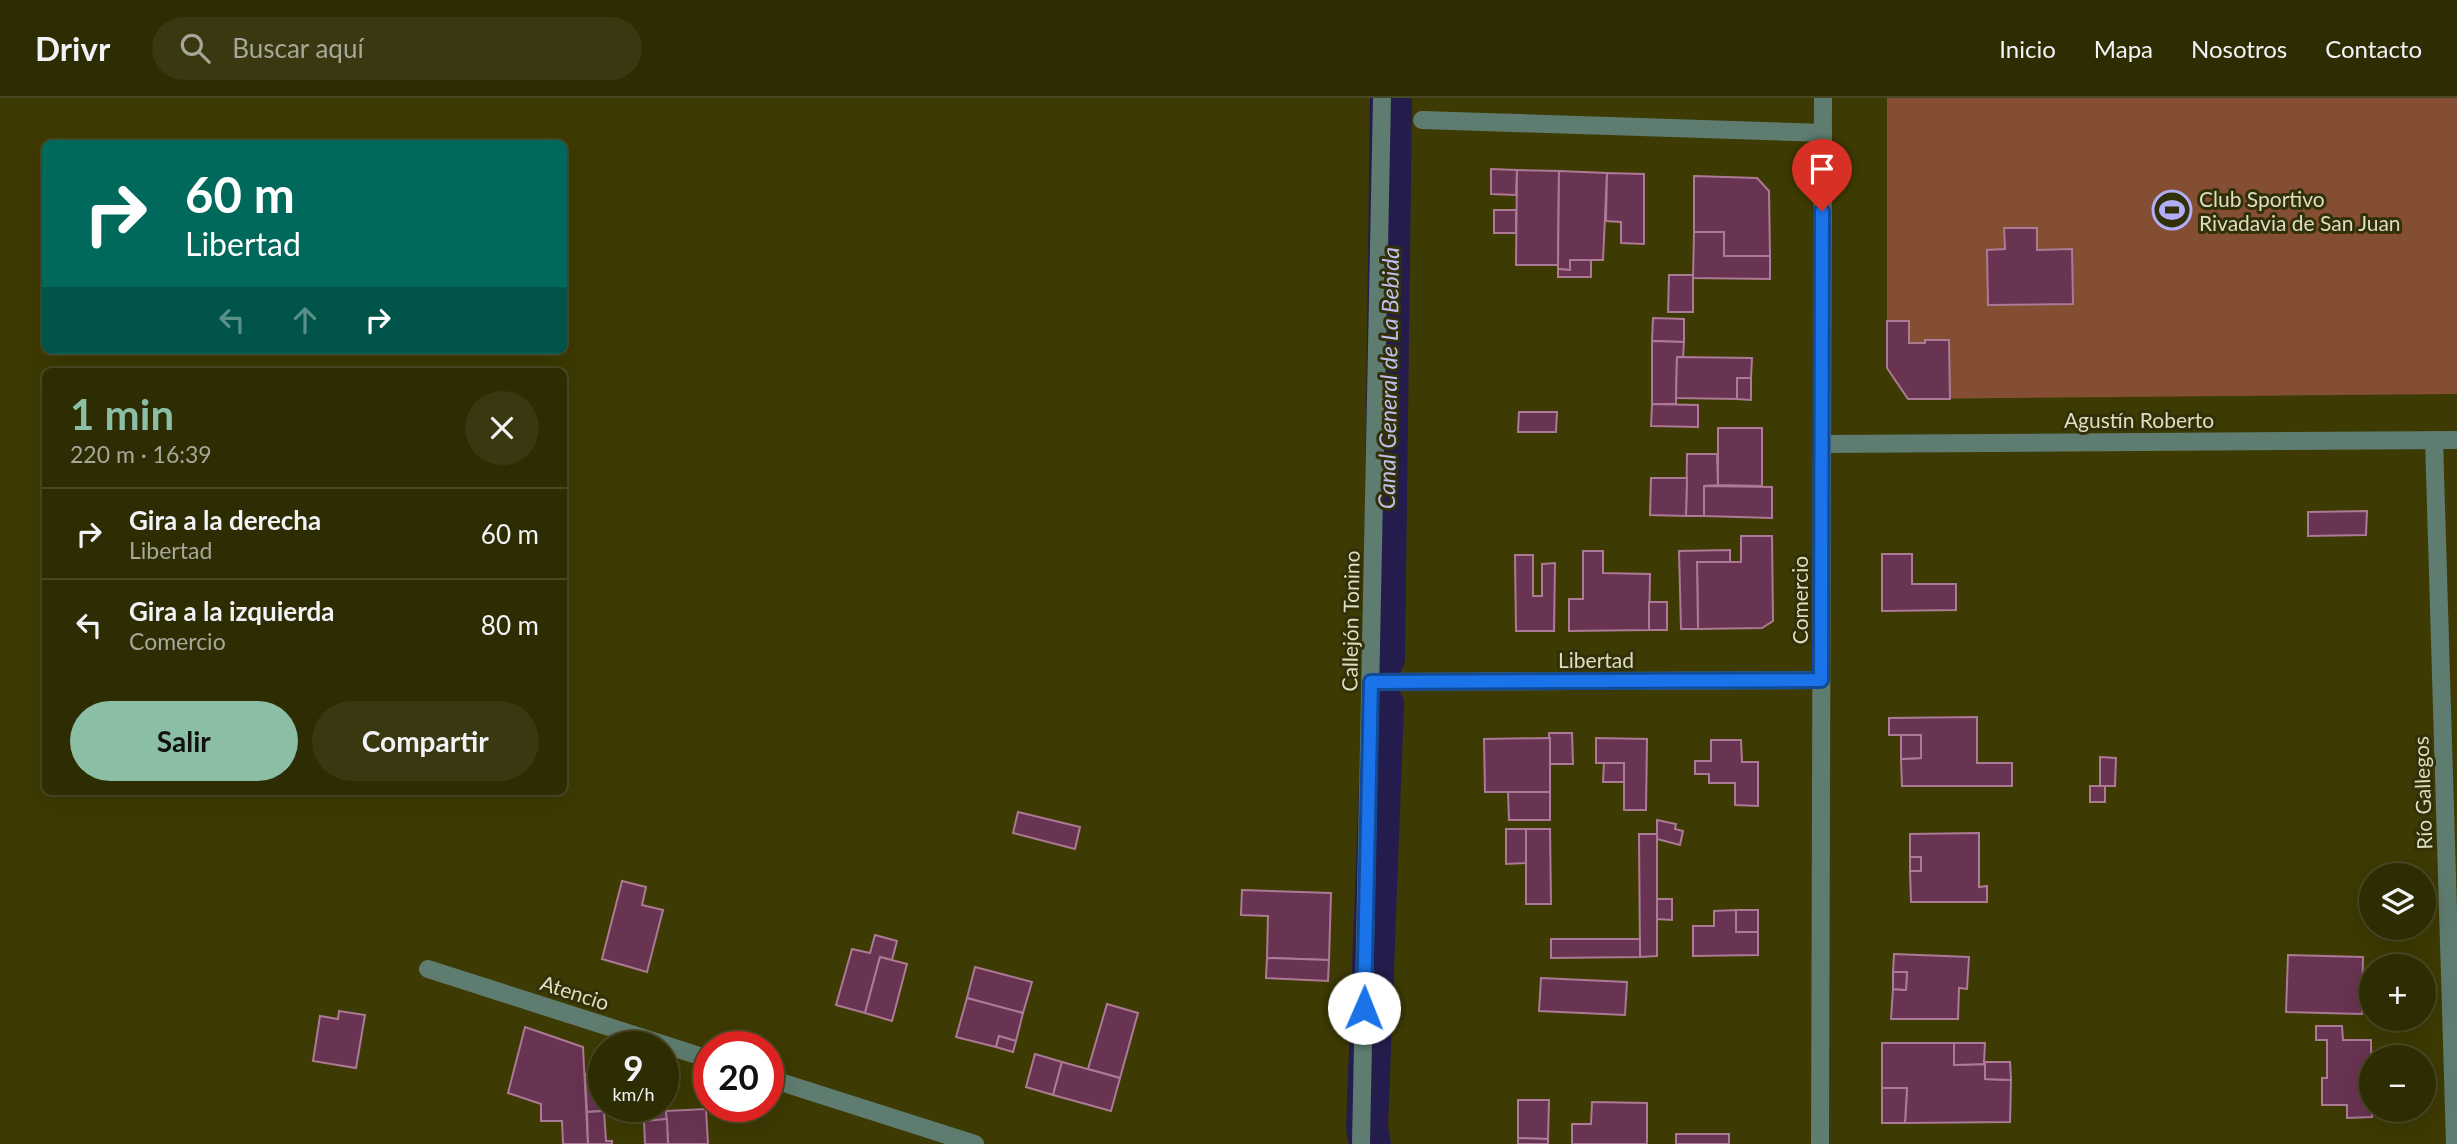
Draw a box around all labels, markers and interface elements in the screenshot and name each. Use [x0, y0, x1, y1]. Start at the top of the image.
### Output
search box [152, 17, 642, 80]
text: Drivr [35, 28, 110, 68]
icon: search [176, 29, 214, 67]
text: Buscar aquí [232, 32, 364, 64]
text: Inicio [1999, 34, 2056, 63]
text: Mapa [2094, 34, 2153, 63]
text: Nosotros [2191, 34, 2287, 63]
text: Contacto [2325, 34, 2422, 63]
pin [1792, 139, 1852, 211]
icon: arrive [1803, 150, 1841, 188]
text: 60 m [185, 165, 295, 223]
icon: right [70, 168, 161, 259]
place label: Club Sportivo Rivadavia de San Juan [2199, 186, 2401, 235]
sports icon: Club Sportivo Rivadavia de San Juan [2151, 189, 2193, 231]
text: Libertad [185, 224, 301, 263]
water label: Canal General de La Bebida [1372, 247, 1404, 509]
icon: left [213, 301, 251, 339]
icon: ahead [286, 301, 324, 339]
icon: right [359, 301, 397, 339]
text: 1 min [70, 389, 174, 439]
button: close [465, 391, 539, 465]
street label: Agustín Roberto [2064, 407, 2214, 432]
text: 220 m · 16:39 [70, 440, 212, 468]
text: Gira a la derecha [129, 504, 321, 536]
icon: right [70, 515, 108, 553]
text: 60 m [481, 518, 539, 550]
text: Libertad [129, 536, 212, 564]
street label: Callejón Tonino [1336, 550, 1364, 692]
street label: Comercio [1787, 556, 1812, 644]
text: Gira a la izquierda [129, 595, 335, 627]
icon: left [70, 606, 108, 644]
text: 80 m [481, 609, 539, 641]
text: Comercio [129, 627, 226, 655]
street label: Libertad [1558, 647, 1634, 672]
button: Salir [70, 701, 298, 781]
button: Compartir [312, 701, 539, 781]
street label: Río Gallegos [2408, 736, 2436, 850]
map controls [2359, 863, 2436, 1122]
button: layers [2359, 863, 2436, 940]
button: + [2359, 954, 2436, 1031]
street label: Atencio [537, 969, 613, 1015]
position arrow [1327, 971, 1401, 1045]
speed limit sign: 20 [693, 1031, 784, 1122]
button: − [2359, 1045, 2436, 1122]
text: 9 [623, 1046, 644, 1088]
text: km/h [612, 1083, 655, 1105]

